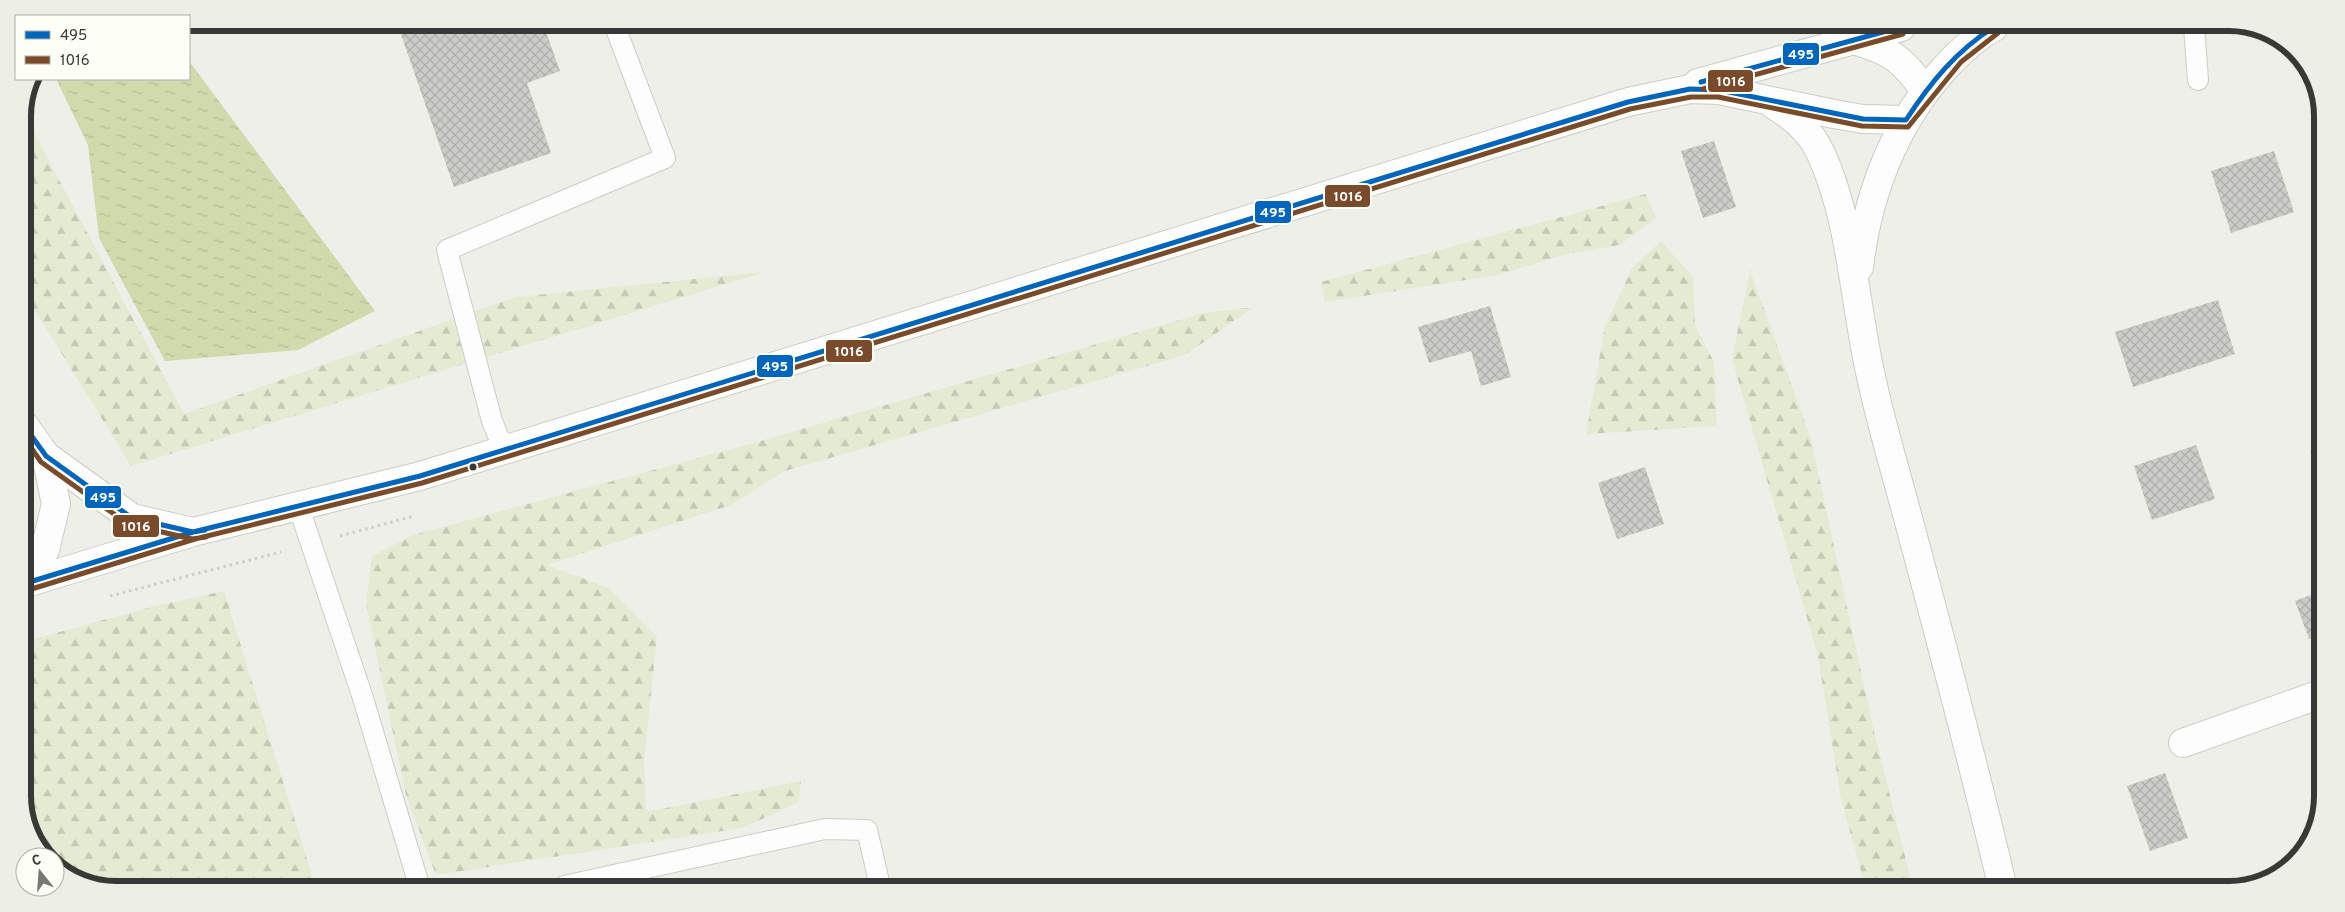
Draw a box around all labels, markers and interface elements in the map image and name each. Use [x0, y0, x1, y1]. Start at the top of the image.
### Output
legend [15, 15, 190, 80]
text: 495 [60, 27, 87, 46]
line badge: 495 [1782, 42, 1820, 66]
text: 495 [1788, 47, 1814, 64]
text: 1016 [60, 52, 90, 71]
line badge: 1016 [1707, 69, 1754, 93]
text: 1016 [1716, 74, 1746, 91]
line badge: 1016 [1324, 184, 1371, 208]
text: 1016 [1333, 189, 1363, 206]
line badge: 495 [1254, 200, 1292, 224]
text: 495 [1260, 205, 1286, 222]
line badge: 1016 [825, 339, 873, 363]
text: 1016 [834, 344, 864, 361]
line badge: 495 [756, 354, 794, 378]
text: 495 [762, 359, 788, 376]
unlabelled marker [468, 462, 478, 472]
line badge: 495 [84, 485, 122, 509]
text: 495 [90, 490, 116, 507]
line badge: 1016 [112, 514, 160, 538]
text: 1016 [121, 519, 151, 536]
north arrow [15, 847, 65, 897]
text: С [30, 852, 43, 870]

